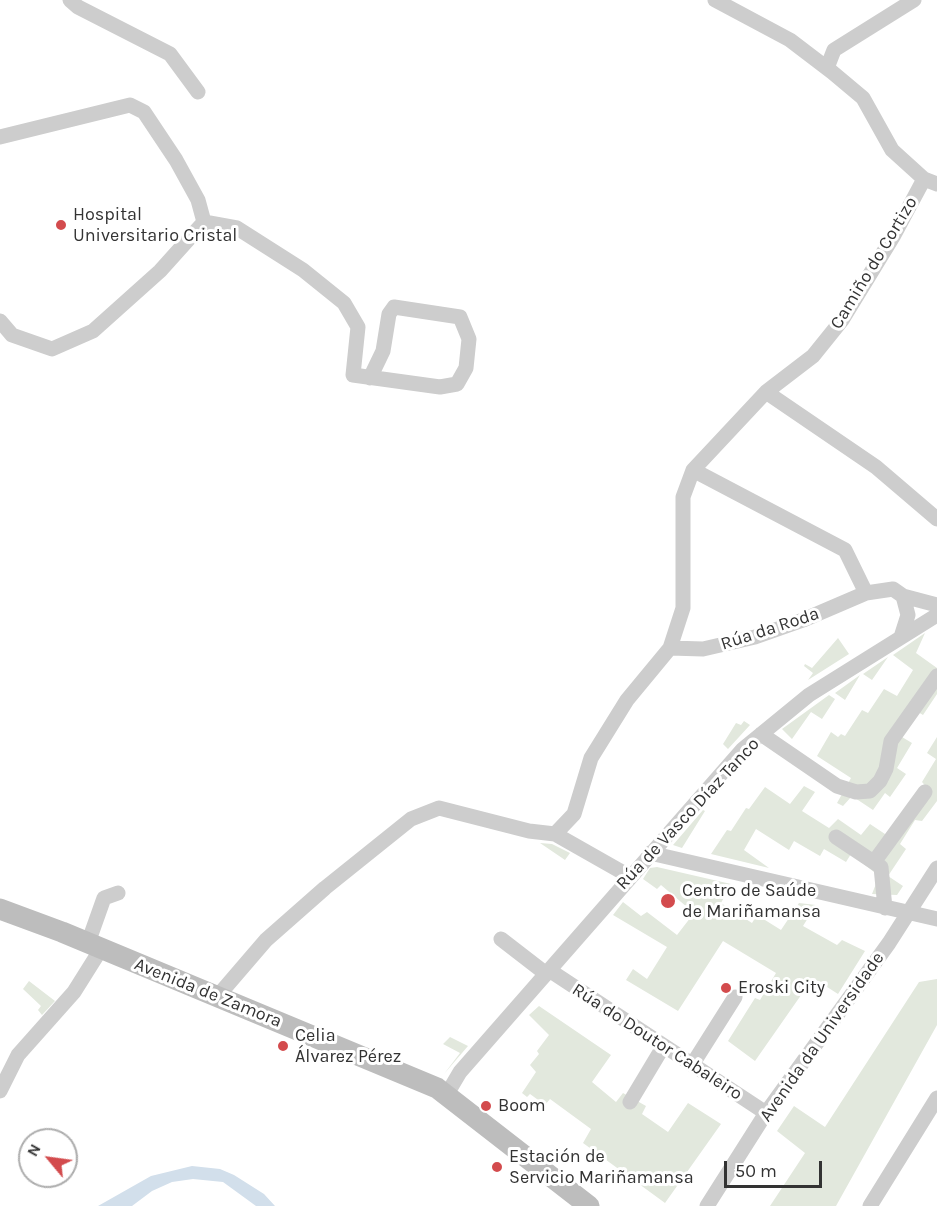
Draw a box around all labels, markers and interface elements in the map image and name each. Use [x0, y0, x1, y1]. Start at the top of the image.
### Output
street label: Camiño do Cortizo [826, 193, 922, 333]
place label: Hospital Universitario Cristal [73, 204, 237, 246]
marker: Hospital Universitario Cristal [54, 218, 68, 232]
street label: Rúa da Roda [718, 603, 822, 655]
street label: Rúa de Vasco Díaz Tanco [612, 734, 764, 894]
place label: Centro de Saúde de Mariñamansa [682, 880, 821, 922]
marker: Centro de Saúde de Mariñamansa [659, 892, 677, 910]
street label: Avenida da Universidade [755, 948, 889, 1126]
street label: Avenida de Zamora [131, 954, 285, 1032]
place label: Eroski City [738, 977, 825, 999]
street label: Rúa do Doutor Cabaleiro [568, 979, 746, 1105]
marker: Eroski City [719, 981, 733, 995]
place label: Celia Álvarez Pérez [295, 1025, 401, 1068]
marker: Celia Álvarez Pérez [276, 1039, 290, 1053]
place label: Boom [498, 1095, 546, 1117]
marker: Boom [479, 1099, 493, 1113]
north arrow [18, 1128, 78, 1188]
text: N [22, 1140, 45, 1160]
place label: Estación de Servicio Mariñamansa [509, 1146, 694, 1188]
scale bar [727, 1149, 824, 1187]
marker: Estación de Servicio Mariñamansa [490, 1160, 504, 1174]
text: 50 m [735, 1160, 777, 1182]

